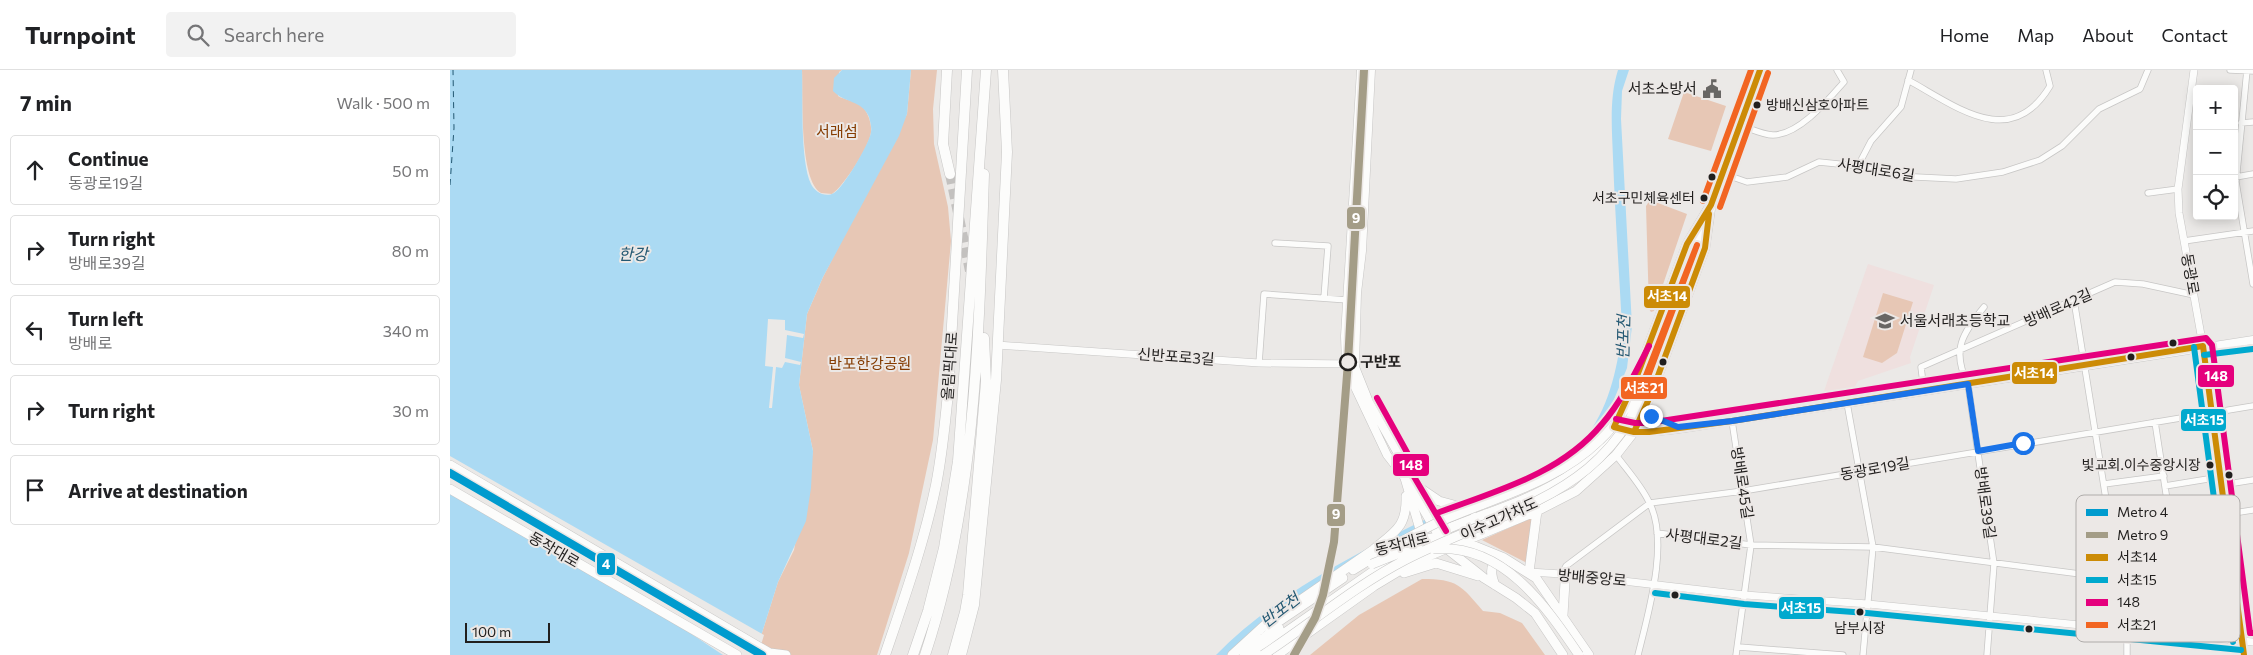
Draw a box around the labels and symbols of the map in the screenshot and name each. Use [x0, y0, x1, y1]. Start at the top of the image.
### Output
public building icon: 서초소방서 [1701, 78, 1723, 100]
place label: 서초소방서 [1628, 79, 1697, 97]
place label: 방배신삼호아파트 [1766, 96, 1869, 113]
marker: 방배신삼호아파트 [1752, 100, 1762, 110]
park label: 서래섬 [816, 122, 858, 140]
street label: 사평대로6길 [1836, 154, 1916, 184]
unlabelled marker [1707, 172, 1717, 182]
place label: 서초구민체육센터 [1592, 189, 1695, 206]
marker: 서초구민체육센터 [1699, 193, 1709, 203]
line badge: 9 [1346, 206, 1366, 230]
text: 9 [1352, 209, 1361, 226]
water label: 한강 [618, 244, 650, 263]
street label: 동광로 [2179, 252, 2203, 296]
street label: 방배로42길 [2021, 284, 2094, 330]
line badge: 서초14 [1643, 285, 1691, 309]
text: 서초14 [1647, 287, 1688, 304]
school or university icon: 서울서래초등학교 [1874, 310, 1896, 332]
place label: 서울서래초등학교 [1900, 311, 2010, 329]
water label: 반포천 [1613, 312, 1632, 359]
street label: 올림픽대로 [938, 331, 960, 401]
unlabelled marker [2168, 338, 2178, 348]
street label: 신반포로3길 [1137, 344, 1215, 368]
place label: 구반포 [1360, 352, 1402, 370]
unlabelled marker [2126, 352, 2136, 362]
marker: 구반포 [1339, 353, 1357, 371]
park label: 반포한강공원 [829, 354, 911, 372]
unlabelled marker [1658, 357, 1668, 367]
line badge: 서초14 [2011, 361, 2058, 385]
text: 서초14 [2014, 364, 2055, 381]
line badge: 148 [2197, 364, 2235, 388]
text: 148 [2204, 367, 2228, 384]
line badge: 서초21 [1620, 376, 1668, 400]
text: 서초21 [1624, 379, 1664, 396]
route end [1640, 405, 1663, 428]
line badge: 서초15 [2180, 408, 2227, 432]
text: 서초15 [2184, 411, 2224, 428]
route start [2012, 432, 2035, 455]
street label: 방배로45길 [1728, 445, 1758, 520]
line badge: 148 [1392, 453, 1430, 477]
street label: 동광로19길 [1838, 453, 1911, 483]
text: 148 [1399, 456, 1423, 473]
place label: 빛교회.이수중앙시장 [2082, 456, 2201, 473]
marker: 빛교회.이수중앙시장 [2205, 460, 2215, 470]
street label: 방배로39길 [1972, 466, 2000, 540]
unlabelled marker [2224, 470, 2234, 480]
street label: 이수고가차도 [1457, 493, 1540, 543]
legend [2076, 495, 2240, 642]
line badge: 9 [1326, 503, 1346, 527]
text: Metro 4 [2117, 503, 2169, 520]
text: 9 [1332, 505, 1341, 522]
street label: 사평대로2길 [1665, 524, 1744, 552]
text: Metro 9 [2117, 526, 2168, 543]
street label: 동작대로 [526, 528, 583, 571]
street label: 동작대로 [1373, 528, 1431, 558]
text: 서초14 [2117, 548, 2158, 565]
line badge: 4 [596, 552, 616, 576]
text: 4 [602, 555, 611, 572]
street label: 방배중앙로 [1557, 565, 1627, 589]
text: 서초15 [2117, 571, 2157, 588]
water label: 반포천 [1256, 587, 1305, 631]
unlabelled marker [1670, 590, 1680, 600]
text: 148 [2117, 593, 2140, 610]
line badge: 서초15 [1778, 596, 1825, 620]
text: 서초15 [1781, 599, 1821, 616]
marker: 남부시장 [1855, 607, 1865, 617]
text: 서초21 [2117, 616, 2157, 633]
place label: 남부시장 [1834, 619, 1886, 636]
scale bar [465, 620, 550, 643]
unlabelled marker [2024, 624, 2034, 634]

